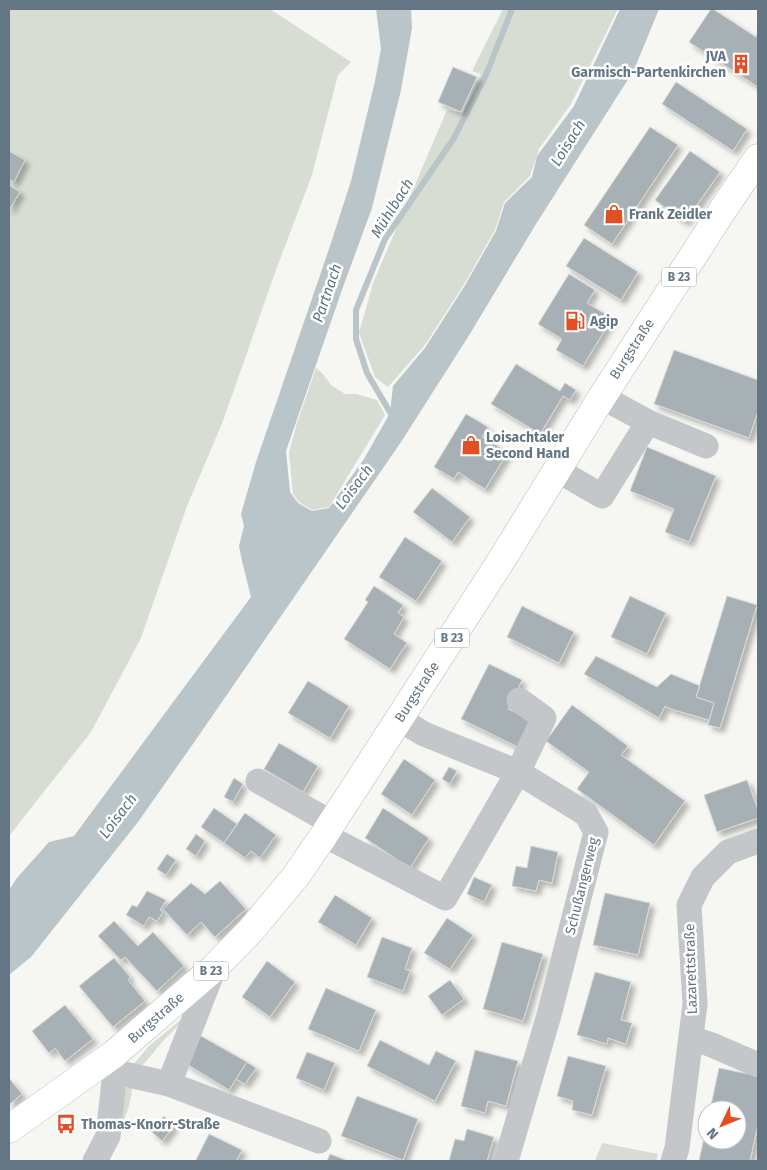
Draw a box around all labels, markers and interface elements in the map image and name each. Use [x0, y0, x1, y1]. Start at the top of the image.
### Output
place label: JVA Garmisch-Partenkirchen [571, 48, 727, 81]
building icon: JVA Garmisch-Partenkirchen [730, 53, 752, 75]
water label: Loisach [547, 117, 589, 169]
water label: Mühlbach [367, 175, 417, 241]
shop icon: Frank Zeidler [603, 203, 625, 225]
place label: Frank Zeidler [629, 206, 712, 223]
water label: Partnach [309, 261, 345, 325]
road number: B 23 [662, 268, 696, 286]
fuel station icon: Agip [564, 310, 586, 332]
place label: Agip [589, 313, 618, 330]
street label: Burgstraße [606, 315, 658, 383]
place label: Loisachtaler Second Hand [486, 429, 570, 462]
shop icon: Loisachtaler Second Hand [460, 434, 482, 456]
water label: Loisach [331, 461, 377, 513]
road number: B 23 [434, 628, 470, 648]
street label: Burgstraße [391, 658, 443, 726]
water label: Loisach [95, 790, 141, 842]
street label: Schußangerweg [562, 835, 602, 936]
street label: Lazarettstraße [681, 923, 701, 1015]
road number: B 23 [194, 961, 228, 980]
street label: Burgstraße [124, 989, 188, 1047]
north arrow [697, 1100, 747, 1150]
bus stop icon: Thomas-Knorr-Straße [55, 1113, 77, 1135]
place label: Thomas-Knorr-Straße [81, 1116, 220, 1133]
text: N [703, 1124, 722, 1143]

